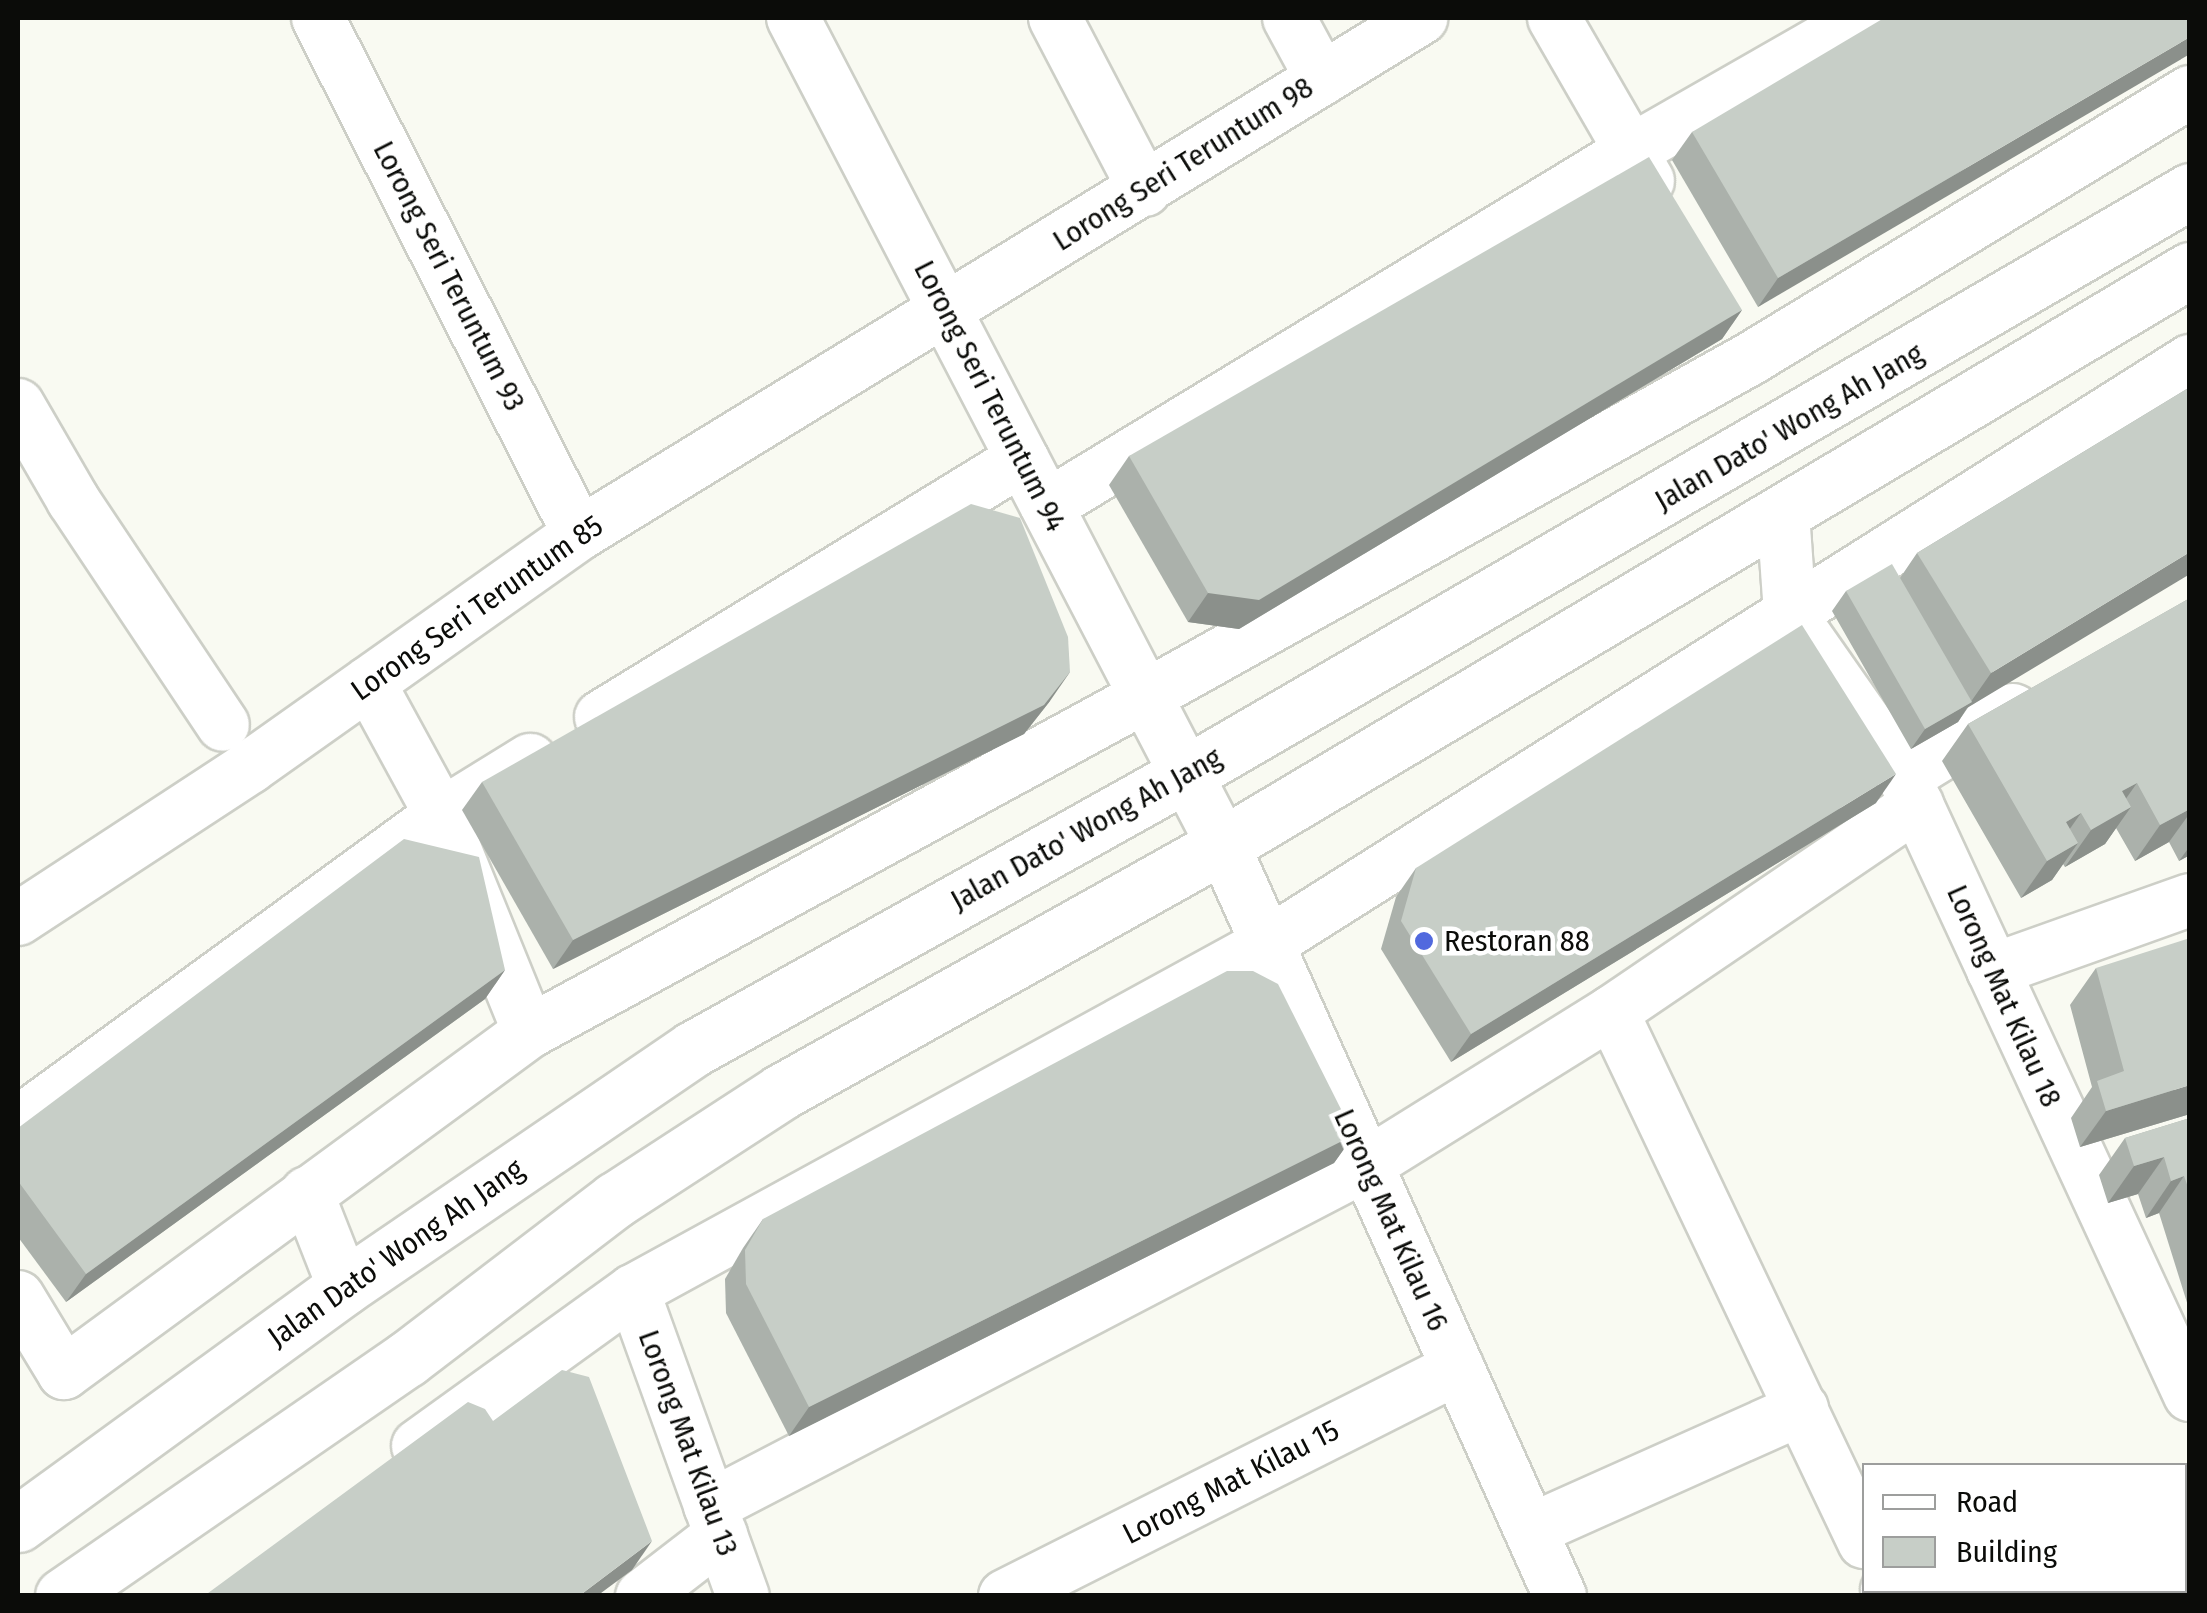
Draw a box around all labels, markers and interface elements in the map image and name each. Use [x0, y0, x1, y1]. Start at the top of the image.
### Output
street label: Lorong Seri Teruntum 98 [1046, 69, 1320, 259]
street label: Lorong Seri Teruntum 93 [365, 135, 533, 417]
street label: Lorong Seri Teruntum 94 [906, 255, 1074, 537]
street label: Jalan Dato' Wong Ah Jang [1648, 335, 1930, 519]
street label: Lorong Seri Teruntum 85 [344, 508, 610, 708]
street label: Jalan Dato' Wong Ah Jang [944, 740, 1228, 918]
street label: Lorong Mat Kilau 18 [1939, 880, 2069, 1112]
place label: Restoran 88 [1444, 923, 1590, 959]
marker: Restoran 88 [1413, 930, 1435, 952]
street label: Lorong Mat Kilau 16 [1326, 1104, 1456, 1336]
street label: Jalan Dato' Wong Ah Jang [261, 1151, 531, 1355]
street label: Lorong Mat Kilau 13 [630, 1325, 746, 1561]
street label: Lorong Mat Kilau 15 [1117, 1412, 1345, 1552]
legend [1862, 1463, 2187, 1593]
text: Road [1956, 1484, 2018, 1520]
text: Building [1956, 1534, 2057, 1570]

